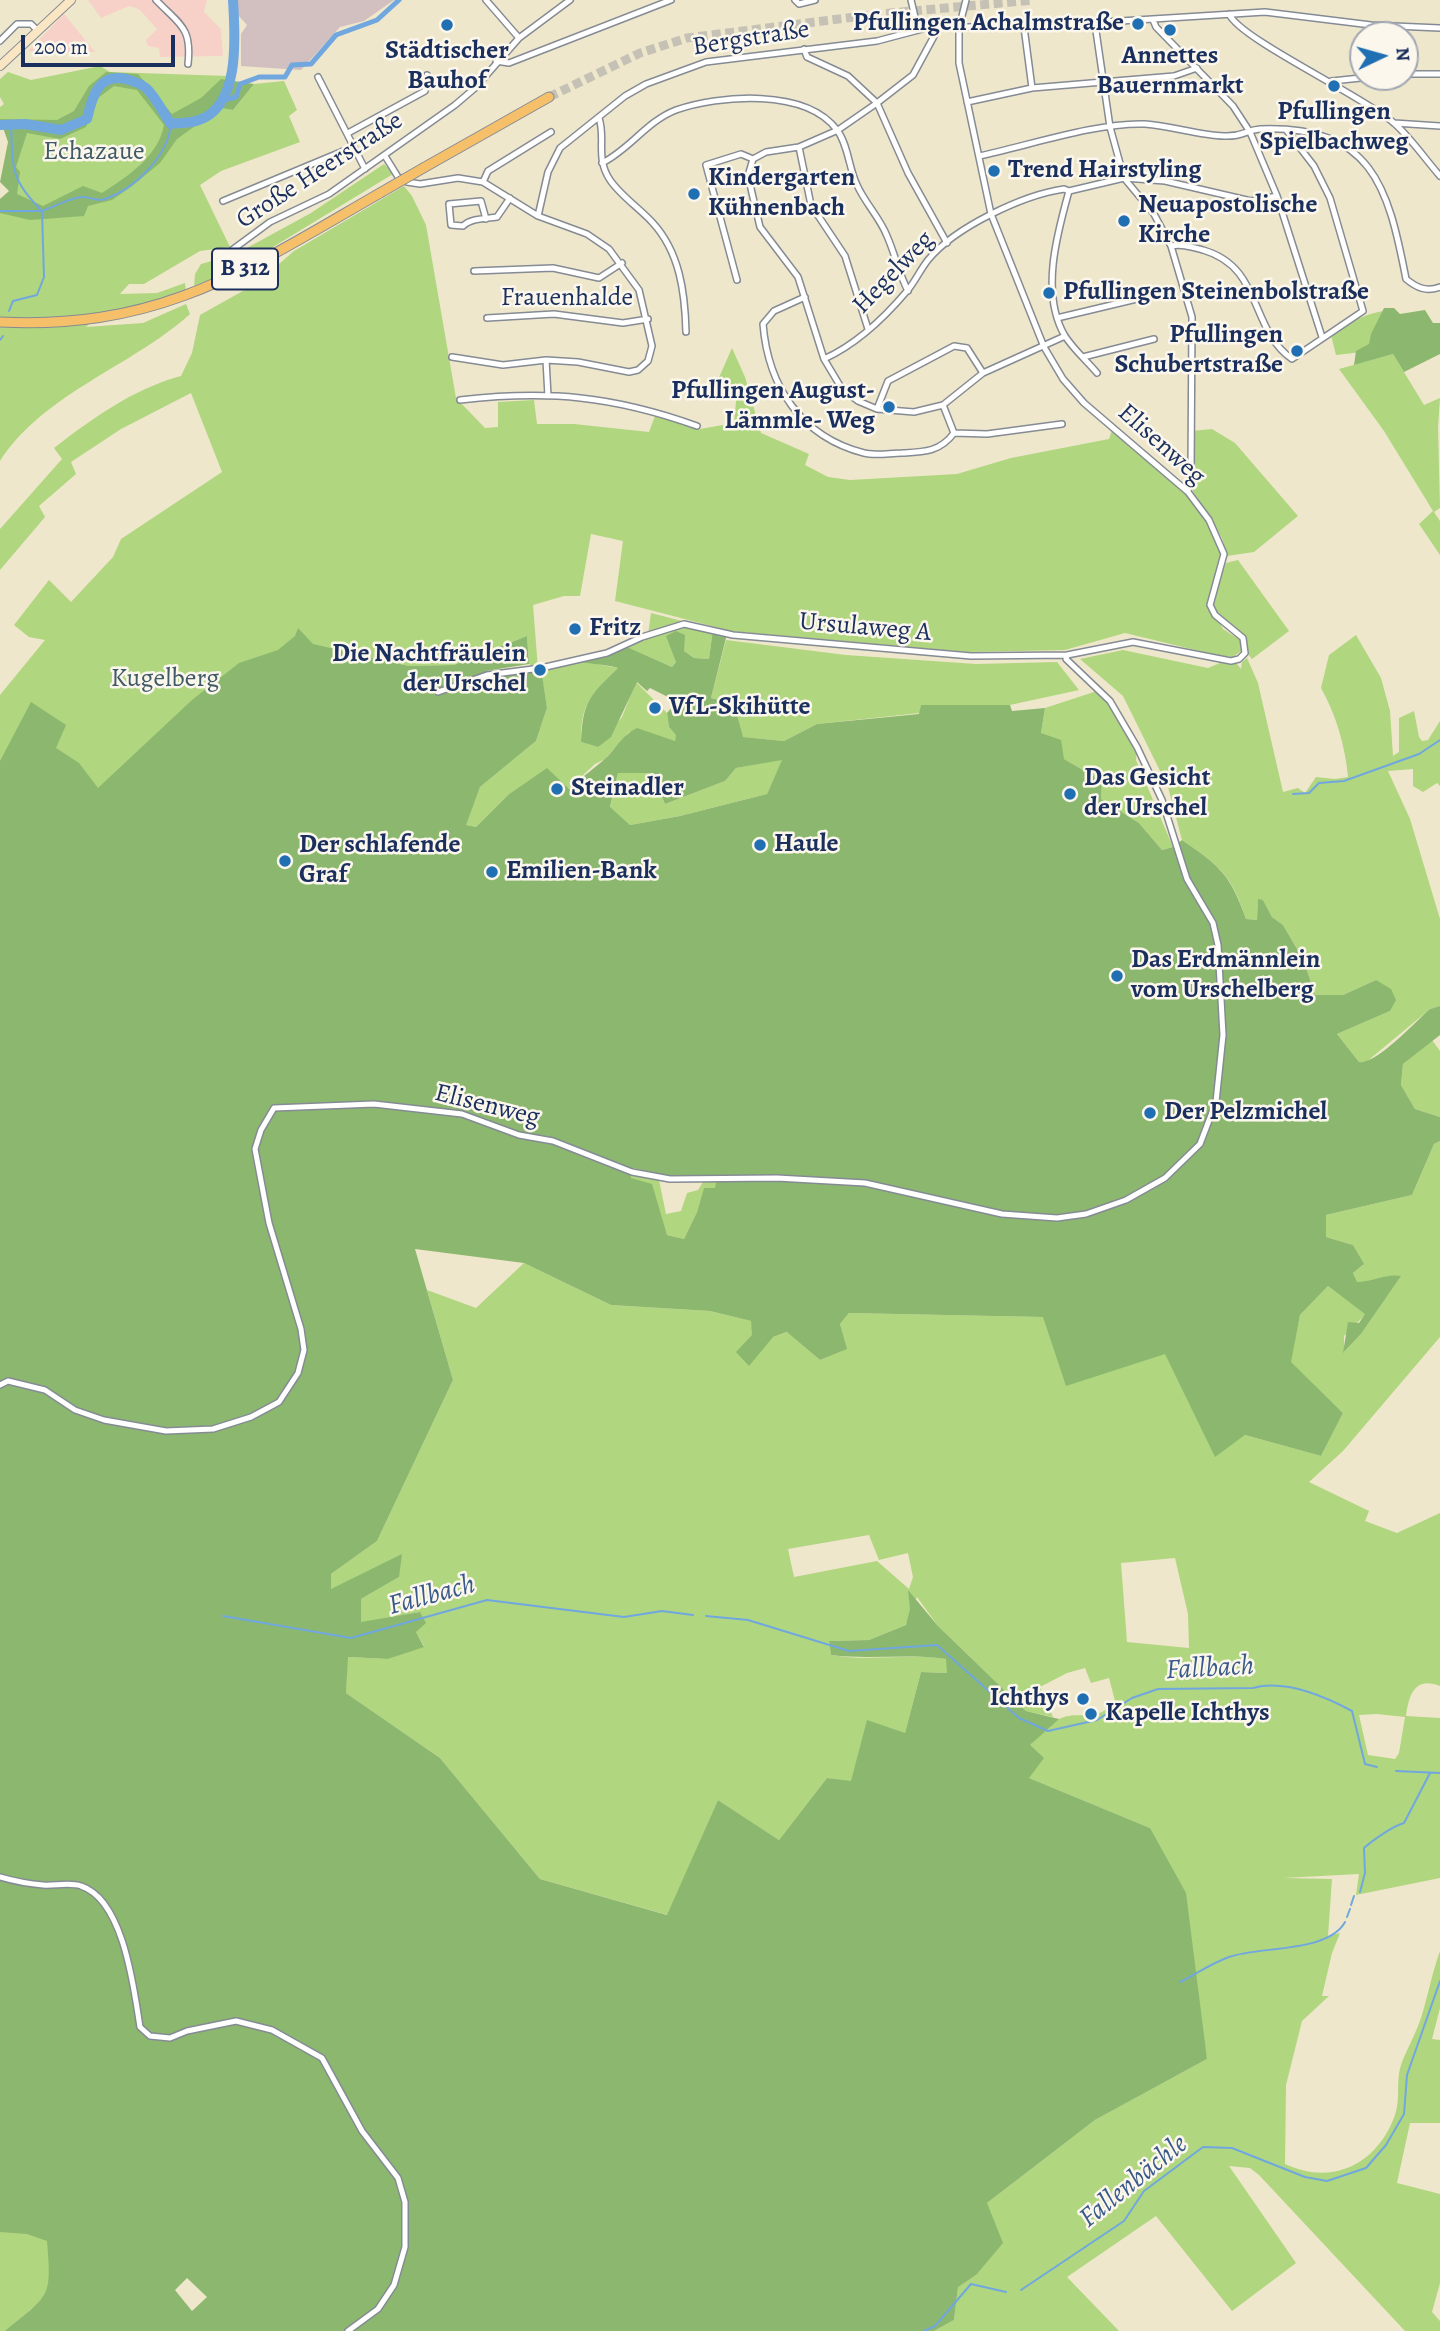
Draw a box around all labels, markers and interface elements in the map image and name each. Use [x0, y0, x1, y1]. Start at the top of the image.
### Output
place label: Pfullingen Achalmstraße [853, 8, 1124, 40]
street label: Bergstraße [690, 14, 812, 64]
marker: Pfullingen Achalmstraße [1130, 16, 1146, 32]
marker: Städtischer Bauhof [439, 17, 455, 33]
scale bar [24, 21, 178, 65]
north arrow [1349, 21, 1419, 91]
marker: Annettes Bauernmarkt [1162, 22, 1178, 38]
text: 200 m [34, 33, 88, 61]
place label: Städtischer Bauhof [385, 36, 509, 98]
place label: Annettes Bauernmarkt [1096, 41, 1244, 102]
text: N [1389, 46, 1416, 62]
marker: Pfullingen Spielbachweg [1326, 78, 1342, 94]
place label: Pfullingen Spielbachweg [1260, 97, 1408, 158]
street label: Große Heerstraße [231, 106, 409, 236]
park label: Echazaue [43, 137, 145, 169]
place label: Trend Hairstyling [1008, 155, 1201, 187]
place label: Kindergarten Kühnenbach [708, 163, 855, 224]
marker: Trend Hairstyling [986, 163, 1002, 179]
marker: Kindergarten Kühnenbach [686, 186, 702, 202]
place label: Neuapostolische Kirche [1138, 190, 1317, 252]
marker: Neuapostolische Kirche [1116, 213, 1132, 229]
street label: Hegelweg [847, 225, 941, 321]
road number: B 312 [212, 248, 278, 290]
place label: Pfullingen Steinenbolstraße [1063, 277, 1369, 309]
street label: Frauenhalde [501, 283, 633, 315]
marker: Pfullingen Steinenbolstraße [1041, 285, 1057, 301]
place label: Pfullingen Schubertstraße [1115, 320, 1283, 382]
marker: Pfullingen Schubertstraße [1289, 343, 1305, 359]
place label: Pfullingen August- Lämmle- Weg [671, 376, 875, 438]
street label: Elisenweg [1111, 398, 1211, 492]
marker: Pfullingen August- Lämmle- Weg [881, 399, 897, 415]
street label: Ursulaweg A [798, 607, 932, 649]
place label: Fritz [589, 613, 641, 645]
marker: Fritz [567, 621, 583, 637]
place label: Die Nachtfräulein der Urschel [332, 639, 526, 700]
marker: Die Nachtfräulein der Urschel [532, 662, 548, 678]
park label: Kugelberg [111, 664, 219, 696]
place label: VfL-Skihütte [669, 692, 811, 724]
marker: VfL-Skihütte [647, 700, 663, 716]
place label: Das Gesicht der Urschel [1084, 763, 1210, 824]
place label: Steinadler [571, 773, 684, 805]
marker: Steinadler [549, 781, 565, 797]
marker: Das Gesicht der Urschel [1062, 786, 1078, 802]
place label: Haule [774, 829, 839, 861]
place label: Der schlafende Graf [299, 830, 461, 892]
marker: Haule [752, 837, 768, 853]
marker: Der schlafende Graf [277, 853, 293, 869]
place label: Emilien-Bank [506, 856, 657, 888]
marker: Emilien-Bank [484, 864, 500, 880]
place label: Das Erdmännlein vom Urschelberg [1131, 945, 1320, 1006]
marker: Das Erdmännlein vom Urschelberg [1109, 968, 1125, 984]
street label: Elisenweg [431, 1078, 543, 1134]
place label: Der Pelzmichel [1164, 1097, 1327, 1129]
marker: Der Pelzmichel [1142, 1105, 1158, 1121]
water label: Fallbach [385, 1568, 479, 1624]
water label: Fallbach [1165, 1650, 1255, 1688]
place label: Ichthys [990, 1683, 1069, 1715]
marker: Ichthys [1075, 1691, 1091, 1707]
place label: Kapelle Ichthys [1105, 1698, 1270, 1730]
marker: Kapelle Ichthys [1083, 1706, 1099, 1722]
water label: Fallenbächle [1073, 2128, 1195, 2236]

